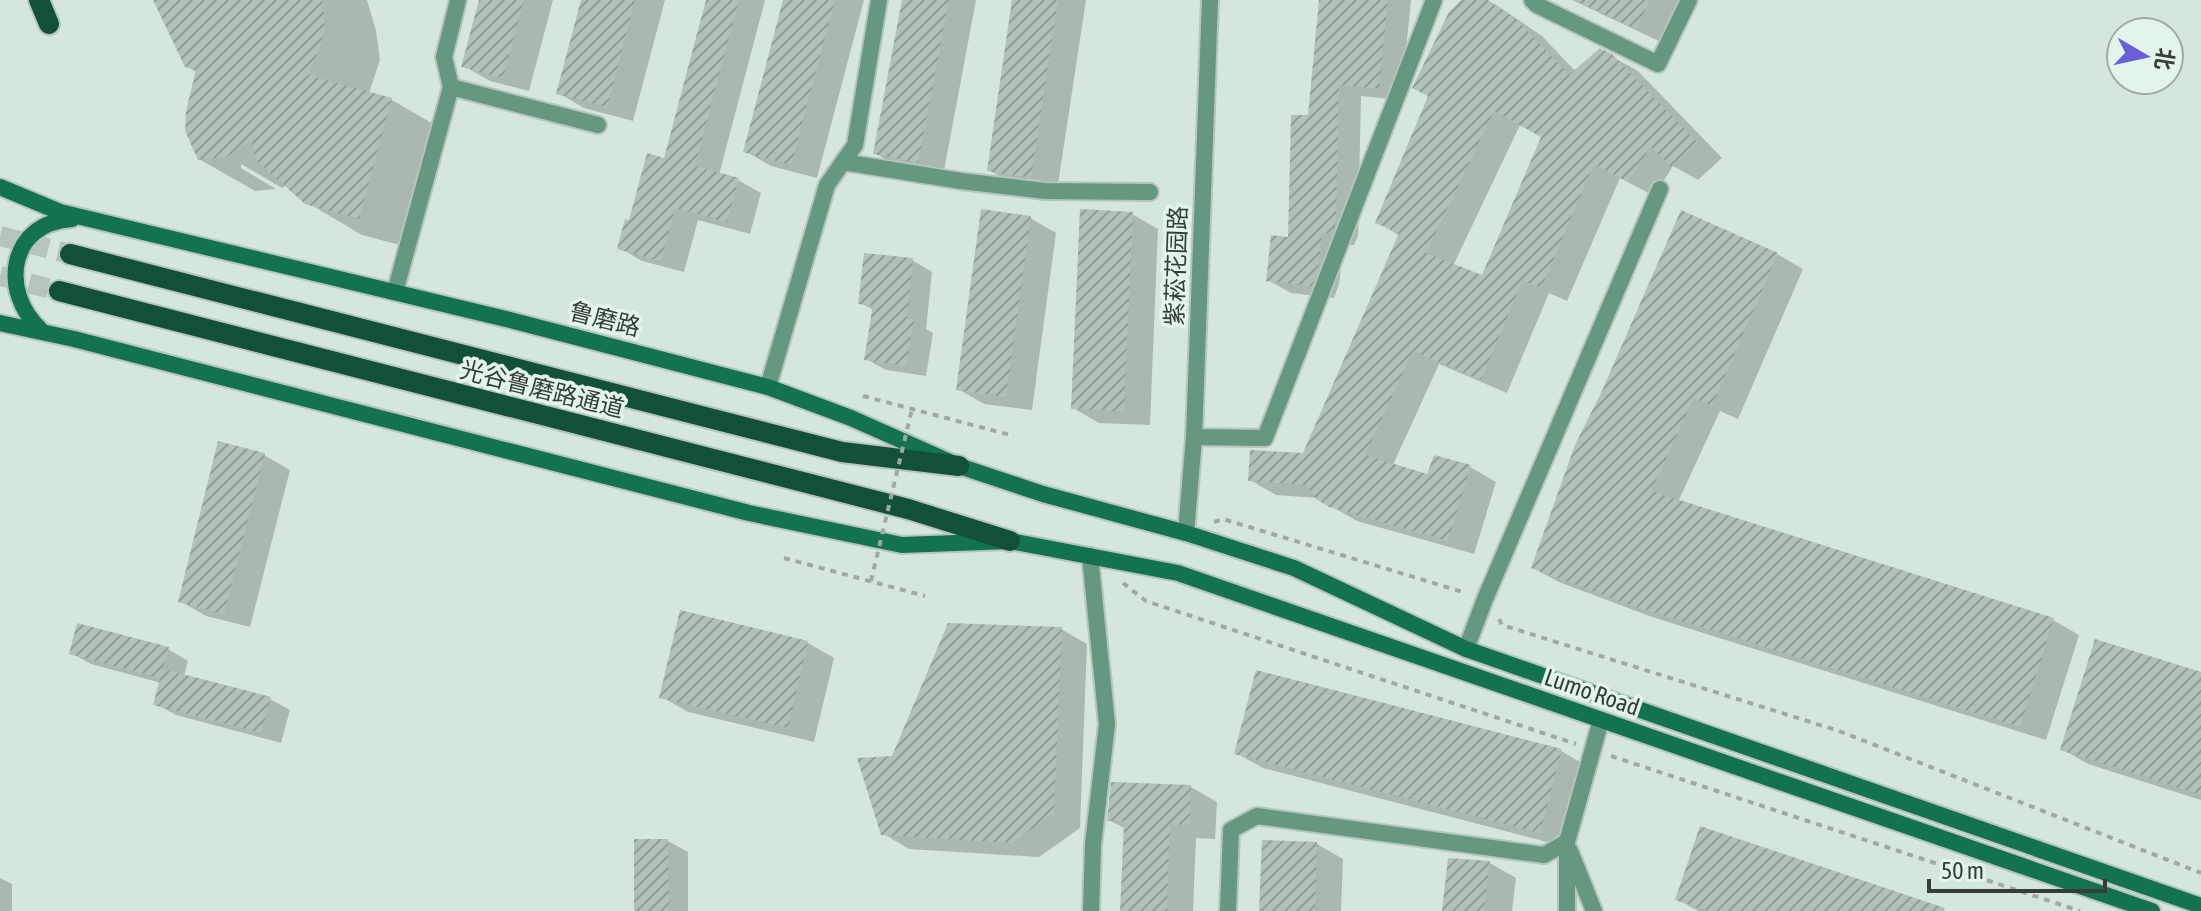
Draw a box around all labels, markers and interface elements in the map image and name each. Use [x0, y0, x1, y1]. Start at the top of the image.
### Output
north arrow [2105, 16, 2185, 96]
text: 北 [2150, 46, 2179, 72]
street label: 紫菘花园路 [1160, 206, 1192, 326]
street label: 鲁磨路 [567, 297, 643, 341]
street label: 光谷鲁磨路通道 [457, 356, 627, 422]
street label: Lumo Road [1541, 663, 1643, 721]
scale bar [1929, 843, 2105, 893]
text: 50 m [1941, 857, 1984, 884]

